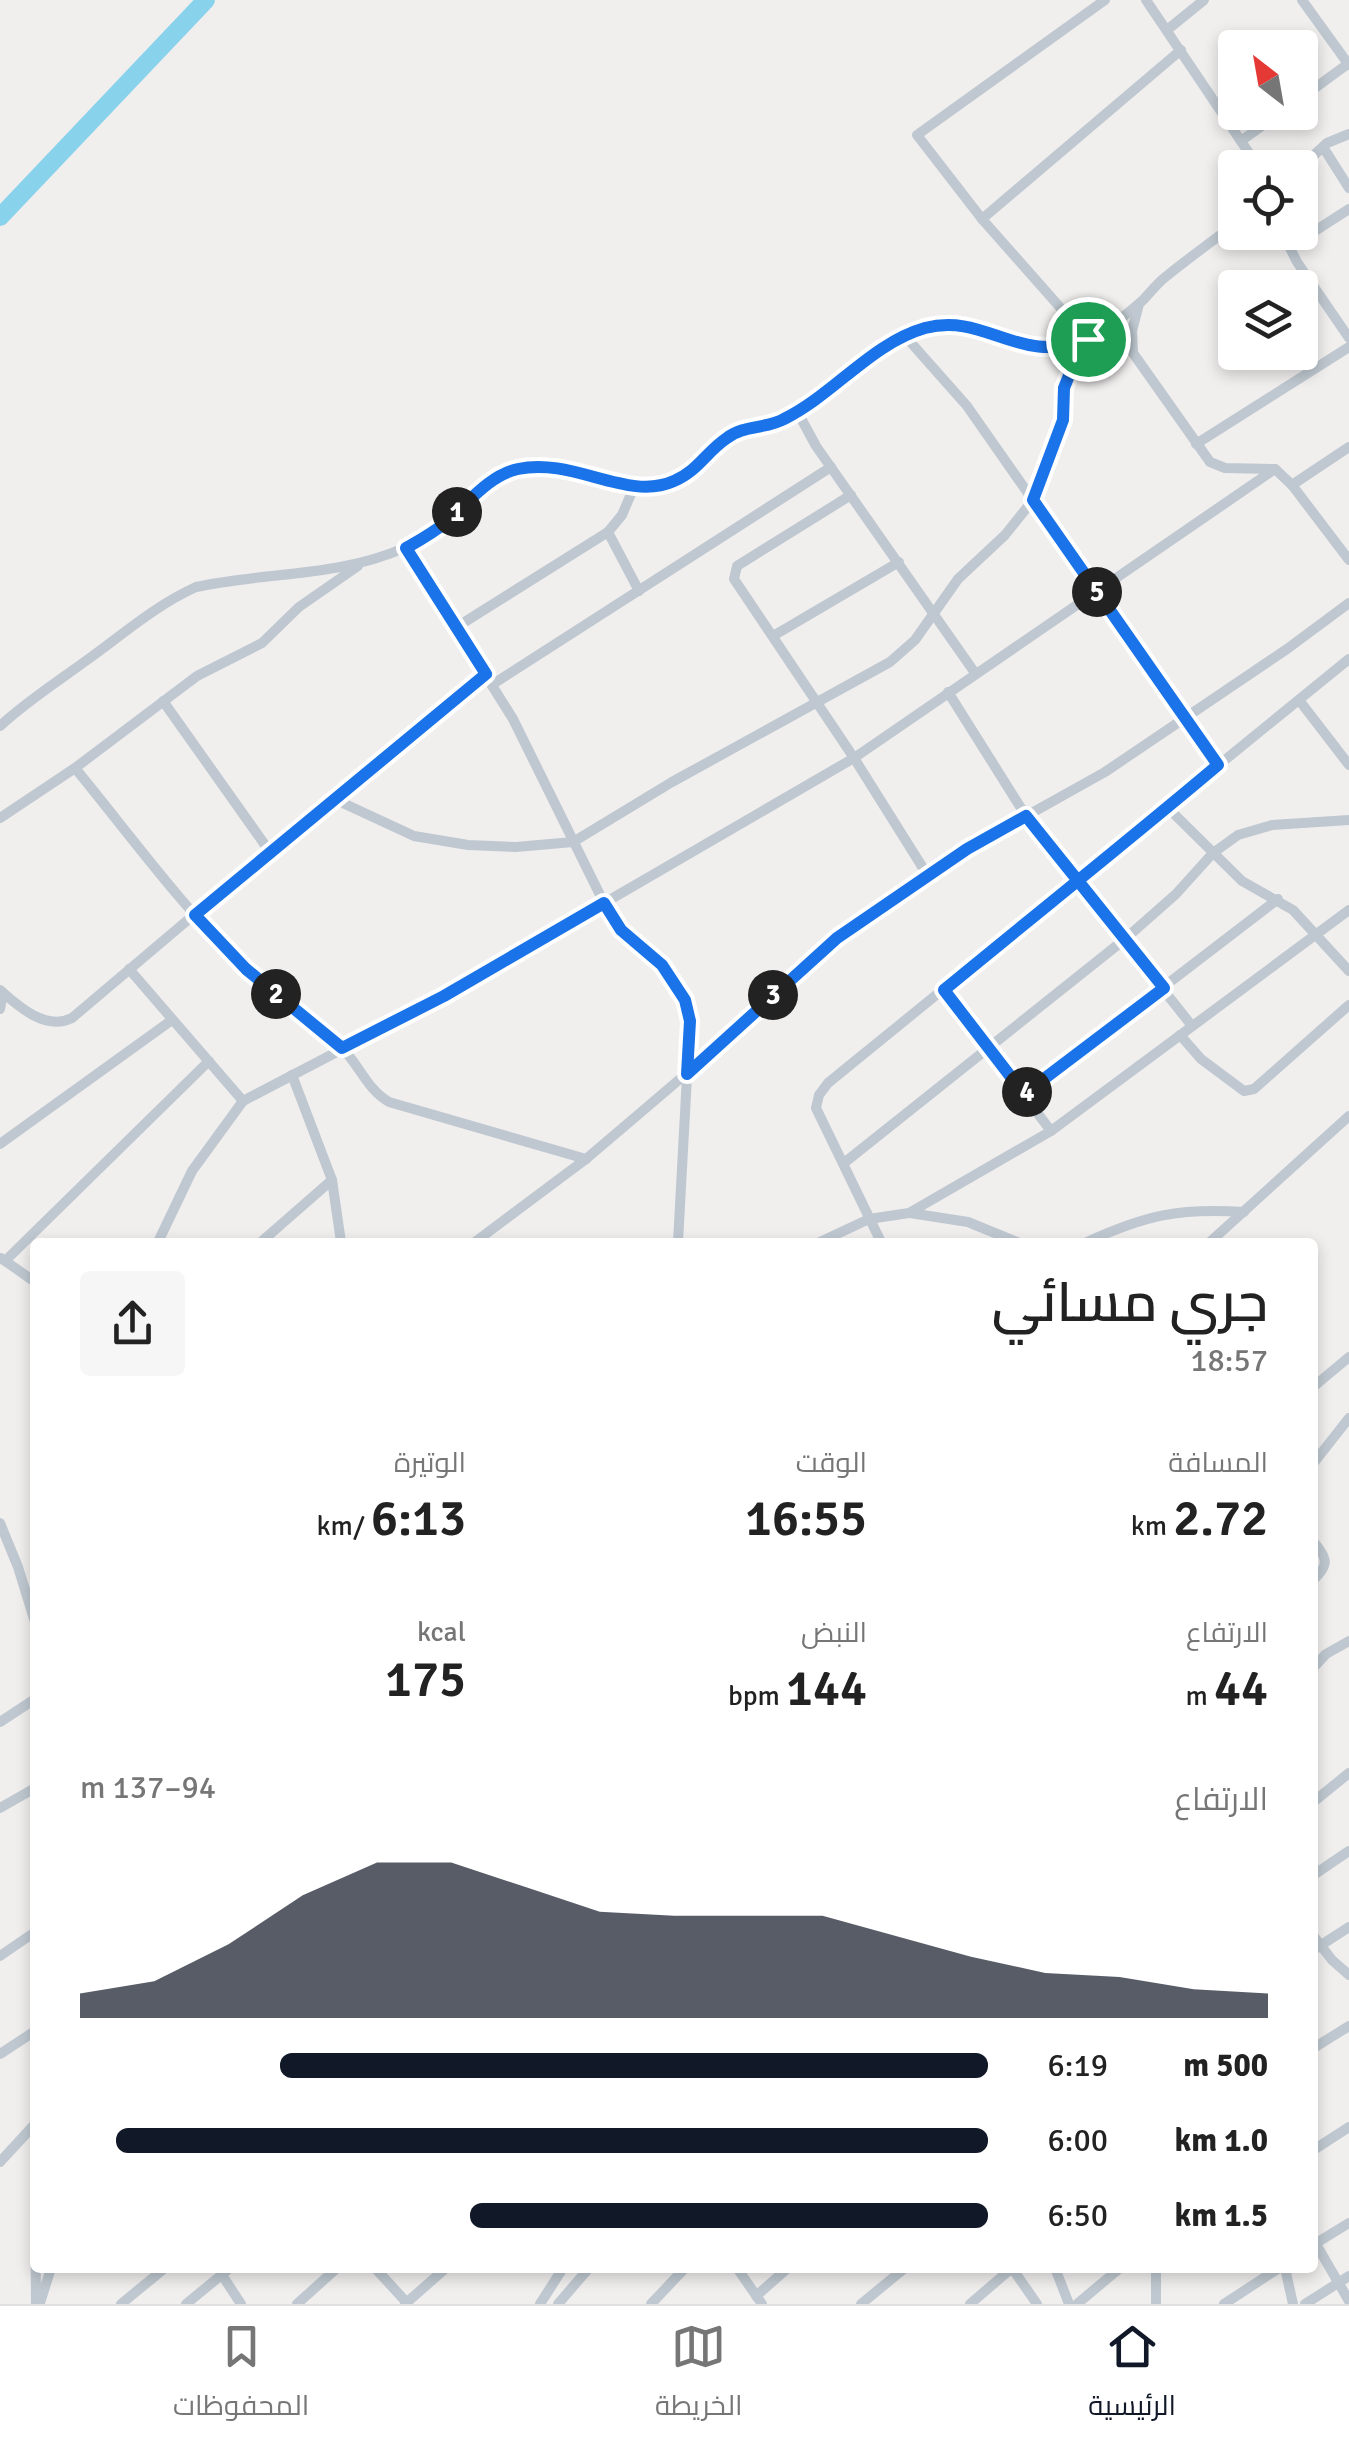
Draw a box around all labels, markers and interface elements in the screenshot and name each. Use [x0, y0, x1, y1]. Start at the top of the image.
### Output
north arrow [1218, 30, 1318, 130]
map controls [1218, 30, 1318, 370]
button: locate [1218, 150, 1318, 250]
button: layers [1218, 270, 1318, 370]
pin [1046, 297, 1131, 382]
icon: arrive [1061, 312, 1116, 367]
pin: 1 [432, 487, 482, 537]
text: 1 [449, 495, 465, 529]
pin: 5 [1072, 567, 1122, 617]
text: 5 [1089, 575, 1105, 609]
pin: 2 [251, 969, 301, 1019]
pin: 3 [748, 970, 798, 1020]
text: 2 [268, 977, 284, 1011]
text: 3 [765, 978, 781, 1012]
pin: 4 [1002, 1067, 1052, 1117]
text: 4 [1019, 1075, 1035, 1109]
text: جري مسائي [992, 1269, 1268, 1337]
button: share [80, 1271, 185, 1376]
text: 18:57 [1190, 1341, 1268, 1380]
text: الوتيرة [394, 1446, 466, 1480]
text: الوقت [796, 1446, 867, 1480]
text: المسافة [1168, 1446, 1268, 1480]
text: 6:13 [371, 1488, 466, 1550]
text: 16:55 [745, 1488, 867, 1550]
text: 2.72 [1173, 1488, 1268, 1550]
text: /km [317, 1509, 371, 1543]
text: km [1131, 1509, 1173, 1543]
text: kcal [417, 1615, 466, 1649]
text: النبض [801, 1616, 867, 1650]
text: الارتفاع [1186, 1616, 1268, 1650]
text: 175 [385, 1649, 466, 1711]
text: 144 [786, 1658, 867, 1720]
text: 44 [1214, 1658, 1268, 1720]
text: bpm [728, 1679, 786, 1713]
text: m [1185, 1679, 1214, 1713]
text: 94–137 m [80, 1768, 216, 1807]
text: الارتفاع [1174, 1780, 1268, 1819]
text: 6:19 [1048, 2046, 1108, 2085]
text: 500 m [1183, 2046, 1268, 2085]
text: 6:00 [1048, 2121, 1108, 2160]
text: 1.0 km [1175, 2121, 1268, 2160]
text: 6:50 [1048, 2196, 1108, 2235]
text: 1.5 km [1175, 2196, 1268, 2235]
tab: المحفوظات [173, 2319, 309, 2431]
tab: الخريطة [655, 2319, 742, 2431]
tab: الرئيسية [1088, 2319, 1176, 2431]

